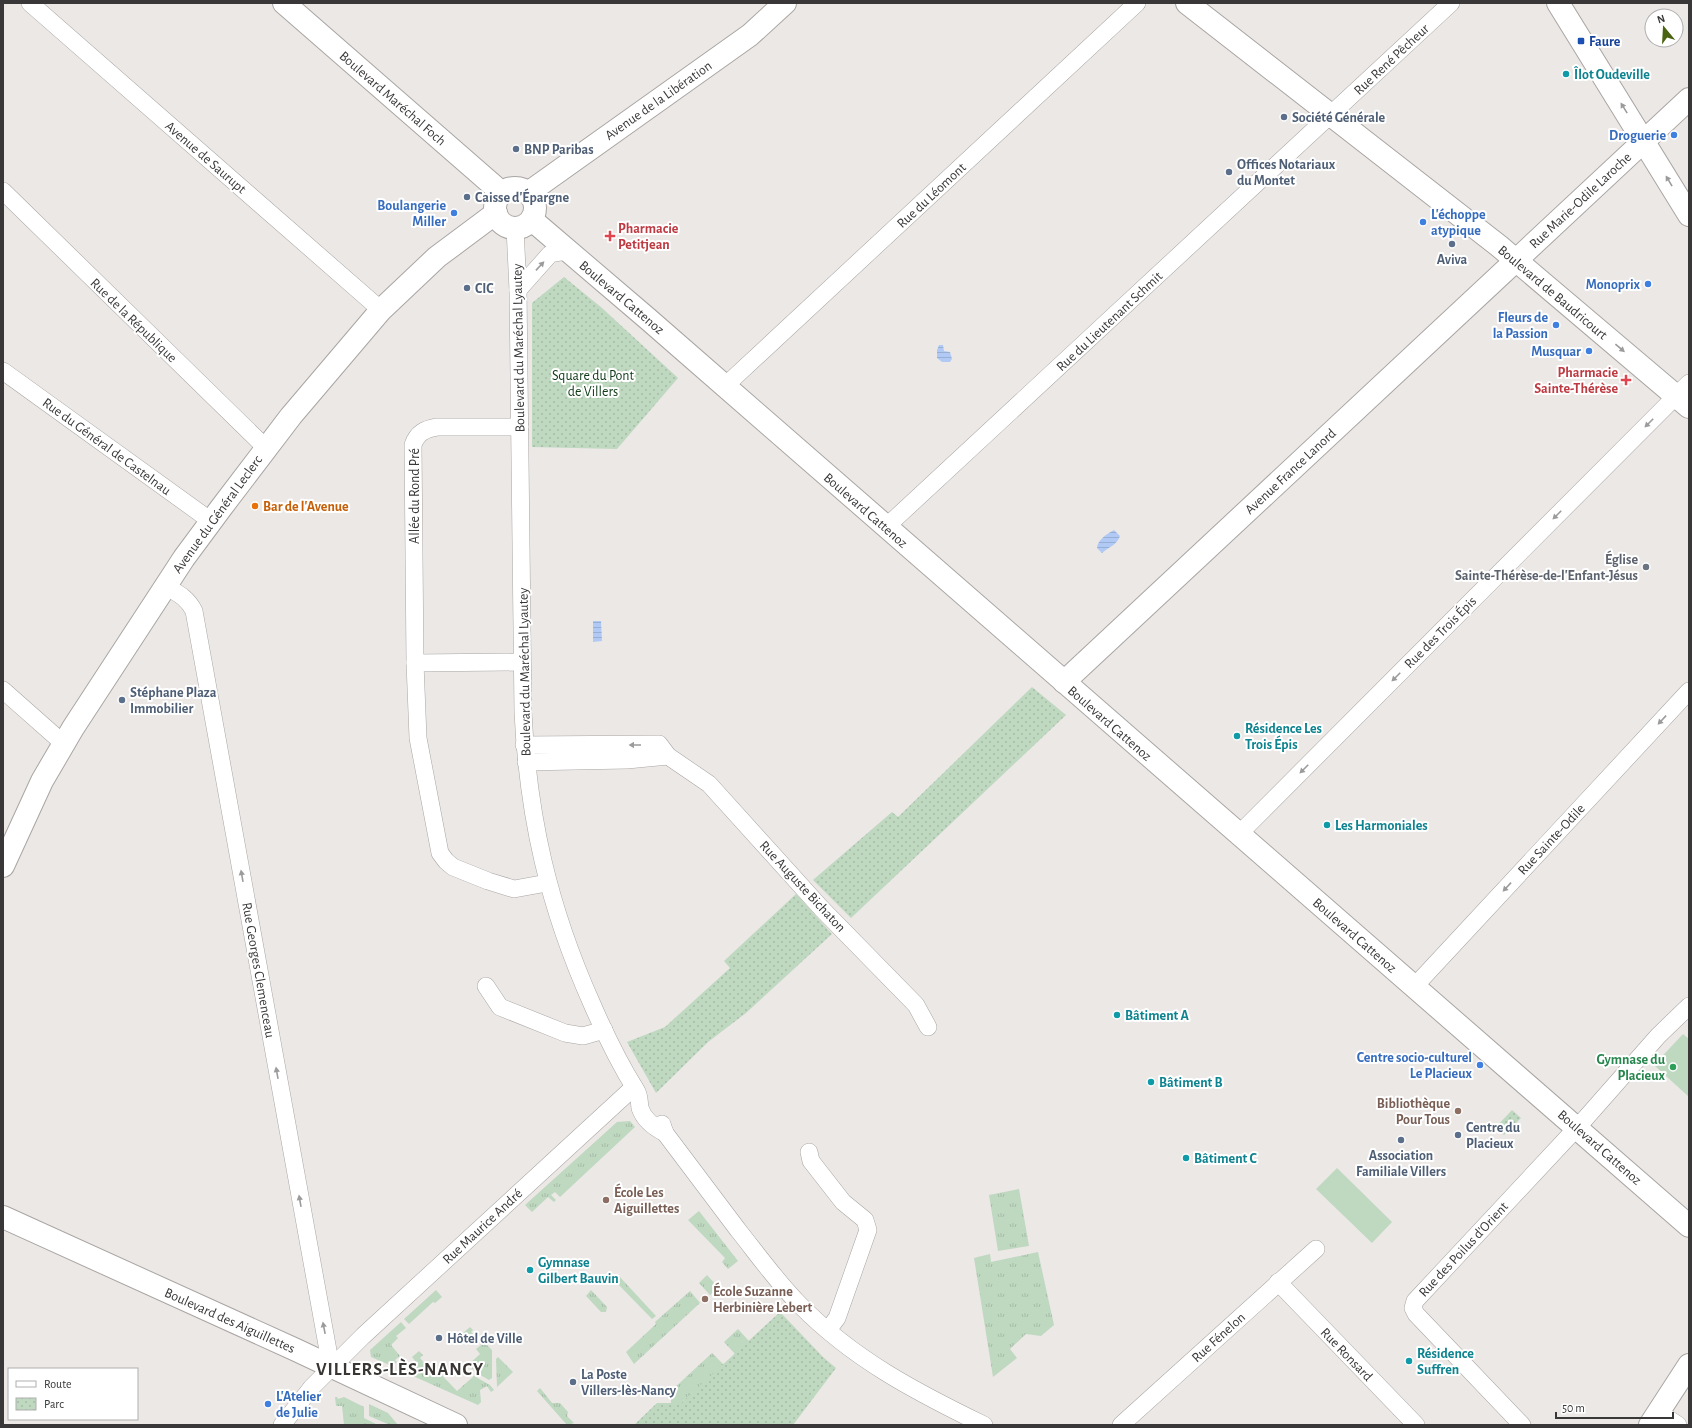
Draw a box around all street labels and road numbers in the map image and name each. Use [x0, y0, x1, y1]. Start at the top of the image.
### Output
street label: Rue René Pêcheur [1351, 21, 1432, 98]
street label: Boulevard Maréchal Foch [337, 49, 448, 149]
street label: Avenue de la Libération [603, 59, 715, 143]
street label: Avenue de Saurupt [162, 119, 249, 197]
street label: Rue Marie-Odile Laroche [1527, 150, 1634, 251]
street label: Rue du Léomont [895, 160, 969, 231]
street label: Boulevard de Baudricourt [1495, 243, 1610, 343]
street label: Boulevard Cattenoz [576, 258, 667, 337]
street label: Boulevard du Maréchal Lyautey [511, 263, 527, 432]
street label: Rue du Lieutenant Schmit [1054, 269, 1166, 374]
street label: Rue de la République [87, 276, 179, 365]
street label: Rue du Général de Castelnau [40, 396, 173, 498]
street label: Avenue France Lanord [1243, 426, 1339, 517]
street label: Allée du Rond Pré [408, 448, 422, 544]
street label: Avenue du Général Leclerc [170, 453, 266, 576]
street label: Boulevard Cattenoz [821, 471, 910, 551]
street label: Boulevard du Maréchal Lyautey [517, 587, 533, 756]
street label: Rue des Trois Épis [1400, 592, 1479, 671]
street label: Boulevard Cattenoz [1065, 684, 1154, 764]
street label: Rue Sainte-Odile [1515, 802, 1588, 878]
street label: Rue Auguste Bichaton [757, 838, 848, 935]
street label: Boulevard Cattenoz [1310, 896, 1399, 976]
street label: Rue Georges Clemenceau [239, 901, 277, 1039]
street label: Boulevard Cattenoz [1555, 1108, 1644, 1188]
street label: Rue Maurice André [440, 1186, 525, 1267]
street label: Rue des Poilus d'Orient [1416, 1199, 1511, 1300]
street label: Boulevard des Aiguillettes [162, 1286, 297, 1356]
street label: Rue Fénelon [1189, 1310, 1248, 1365]
street label: Rue Ronsard [1318, 1325, 1375, 1384]

